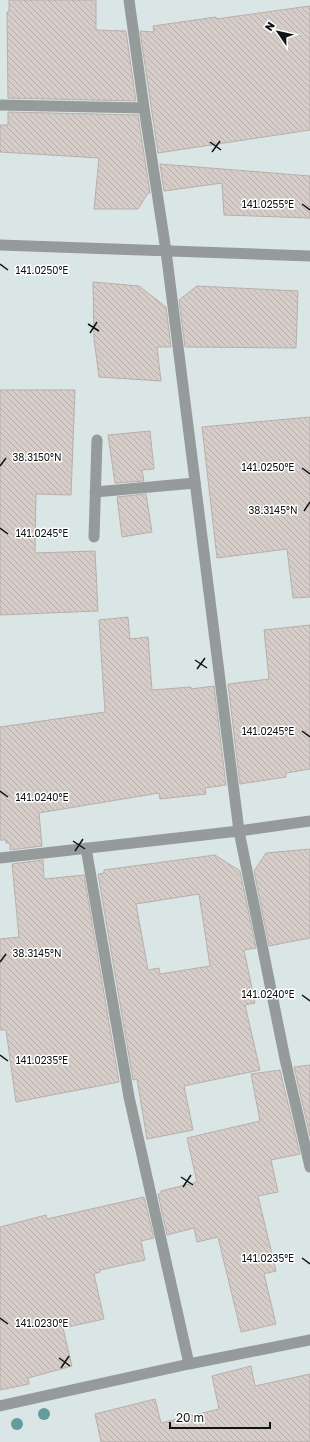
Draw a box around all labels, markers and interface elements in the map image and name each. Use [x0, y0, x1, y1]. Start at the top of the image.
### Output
north arrow [258, 12, 298, 52]
text: N [262, 19, 277, 33]
text: 141.0255°E [242, 198, 294, 210]
text: 141.0250°E [16, 264, 68, 276]
text: 38.3150°N [12, 451, 62, 463]
text: 141.0250°E [242, 461, 294, 473]
text: 38.3145°N [248, 504, 298, 516]
text: 141.0245°E [16, 527, 68, 539]
text: 141.0245°E [242, 725, 294, 737]
text: 141.0240°E [15, 791, 69, 803]
text: 38.3145°N [12, 947, 62, 959]
text: 141.0240°E [241, 988, 295, 1000]
text: 141.0235°E [16, 1054, 68, 1066]
text: 141.0235°E [242, 1252, 294, 1264]
text: 141.0230°E [16, 1317, 68, 1329]
scale bar [170, 1404, 270, 1430]
text: 20 m [176, 1410, 204, 1425]

